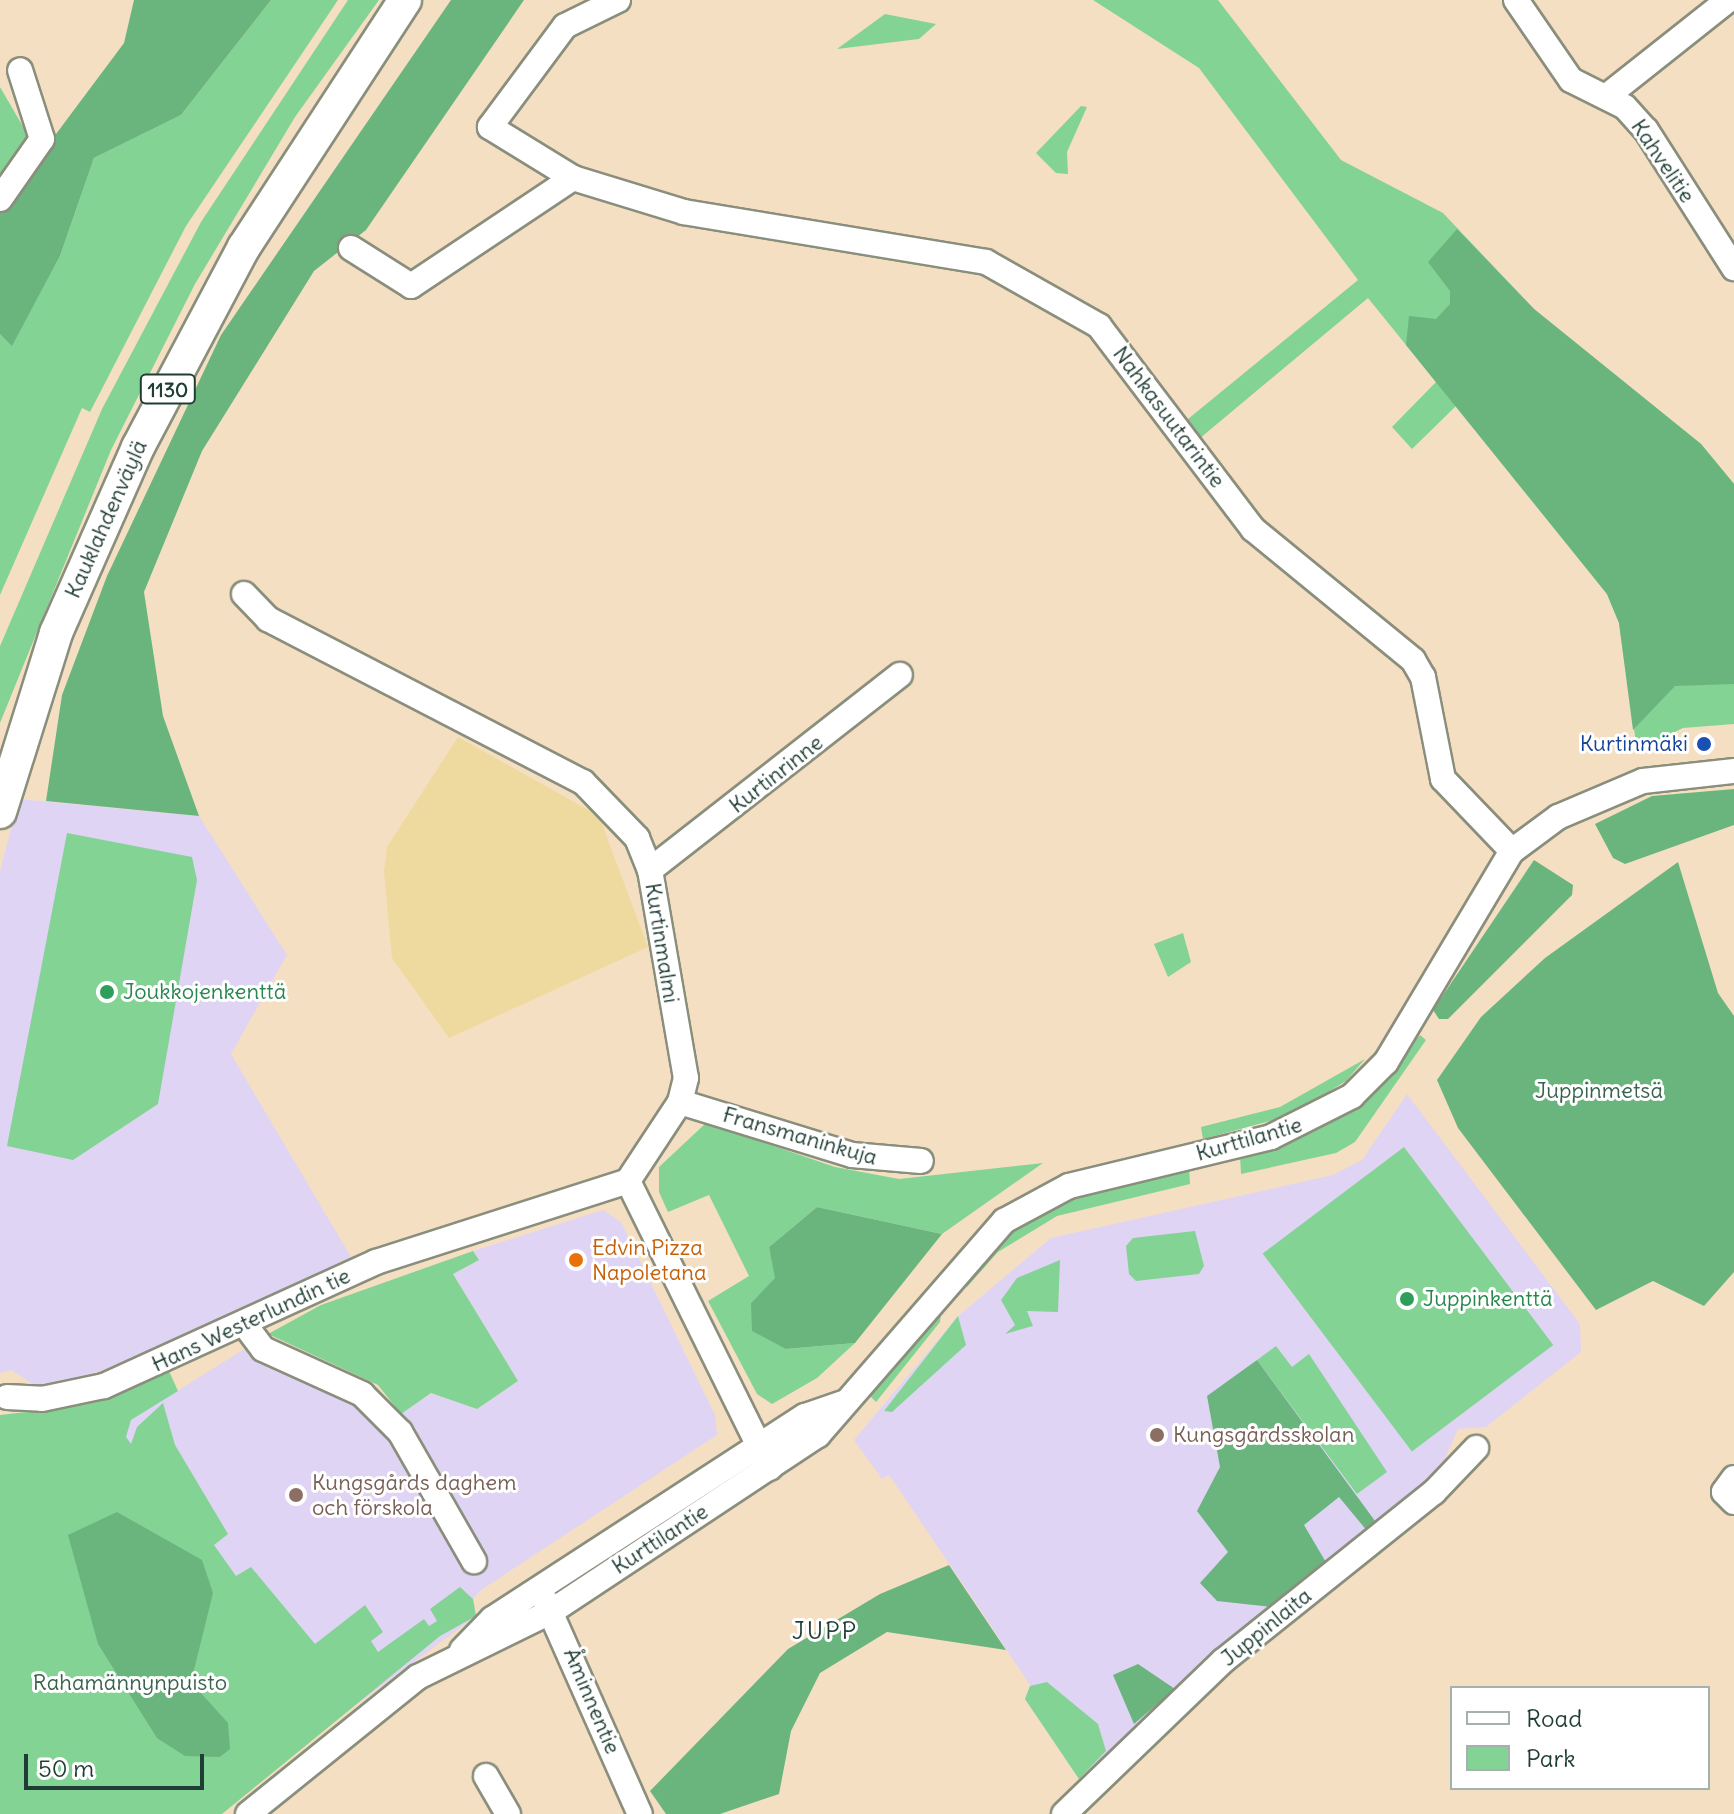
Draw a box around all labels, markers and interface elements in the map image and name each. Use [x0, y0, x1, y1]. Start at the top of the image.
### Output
street label: Kahvelitie [1625, 114, 1701, 208]
street label: Nahkasuutarintie [1107, 341, 1231, 493]
road number: 1130 [138, 373, 198, 405]
street label: Kauklahdenväylä [59, 436, 153, 602]
street label: Kurtinrinne [724, 729, 828, 819]
place label: Kurtinmäki [1580, 731, 1688, 757]
marker: Kurtinmäki [1695, 735, 1713, 753]
street label: Kurtinmalmi [639, 881, 685, 1005]
place label: Joukkojenkenttä [123, 979, 286, 1005]
marker: Joukkojenkenttä [98, 983, 116, 1001]
park label: Juppinmetsä [1535, 1078, 1663, 1104]
street label: Fransmaninkuja [720, 1101, 880, 1171]
street label: Kurttilantie [1193, 1111, 1305, 1167]
place label: Edvin Pizza Napoletana [592, 1234, 707, 1286]
marker: Edvin Pizza Napoletana [567, 1251, 585, 1269]
street label: Hans Westerlundin tie [148, 1262, 354, 1378]
place label: Juppinkenttä [1423, 1286, 1553, 1312]
marker: Juppinkenttä [1398, 1290, 1416, 1308]
place label: Kungsgårdsskolan [1173, 1422, 1354, 1448]
marker: Kungsgårdsskolan [1148, 1426, 1166, 1444]
place label: Kungsgårds daghem och förskola [312, 1469, 517, 1520]
marker: Kungsgårds daghem och förskola [287, 1486, 305, 1504]
street label: Kurttilantie [607, 1498, 713, 1580]
street label: Juppinlaita [1215, 1582, 1317, 1672]
district label: JUPP [792, 1617, 858, 1645]
street label: Åminnentie [558, 1644, 626, 1758]
park label: Rahamännynpuisto [33, 1670, 227, 1696]
legend [1450, 1686, 1710, 1790]
text: Road [1526, 1703, 1582, 1733]
scale bar [28, 1738, 208, 1788]
text: Park [1526, 1743, 1576, 1773]
text: 50 m [38, 1753, 94, 1783]

